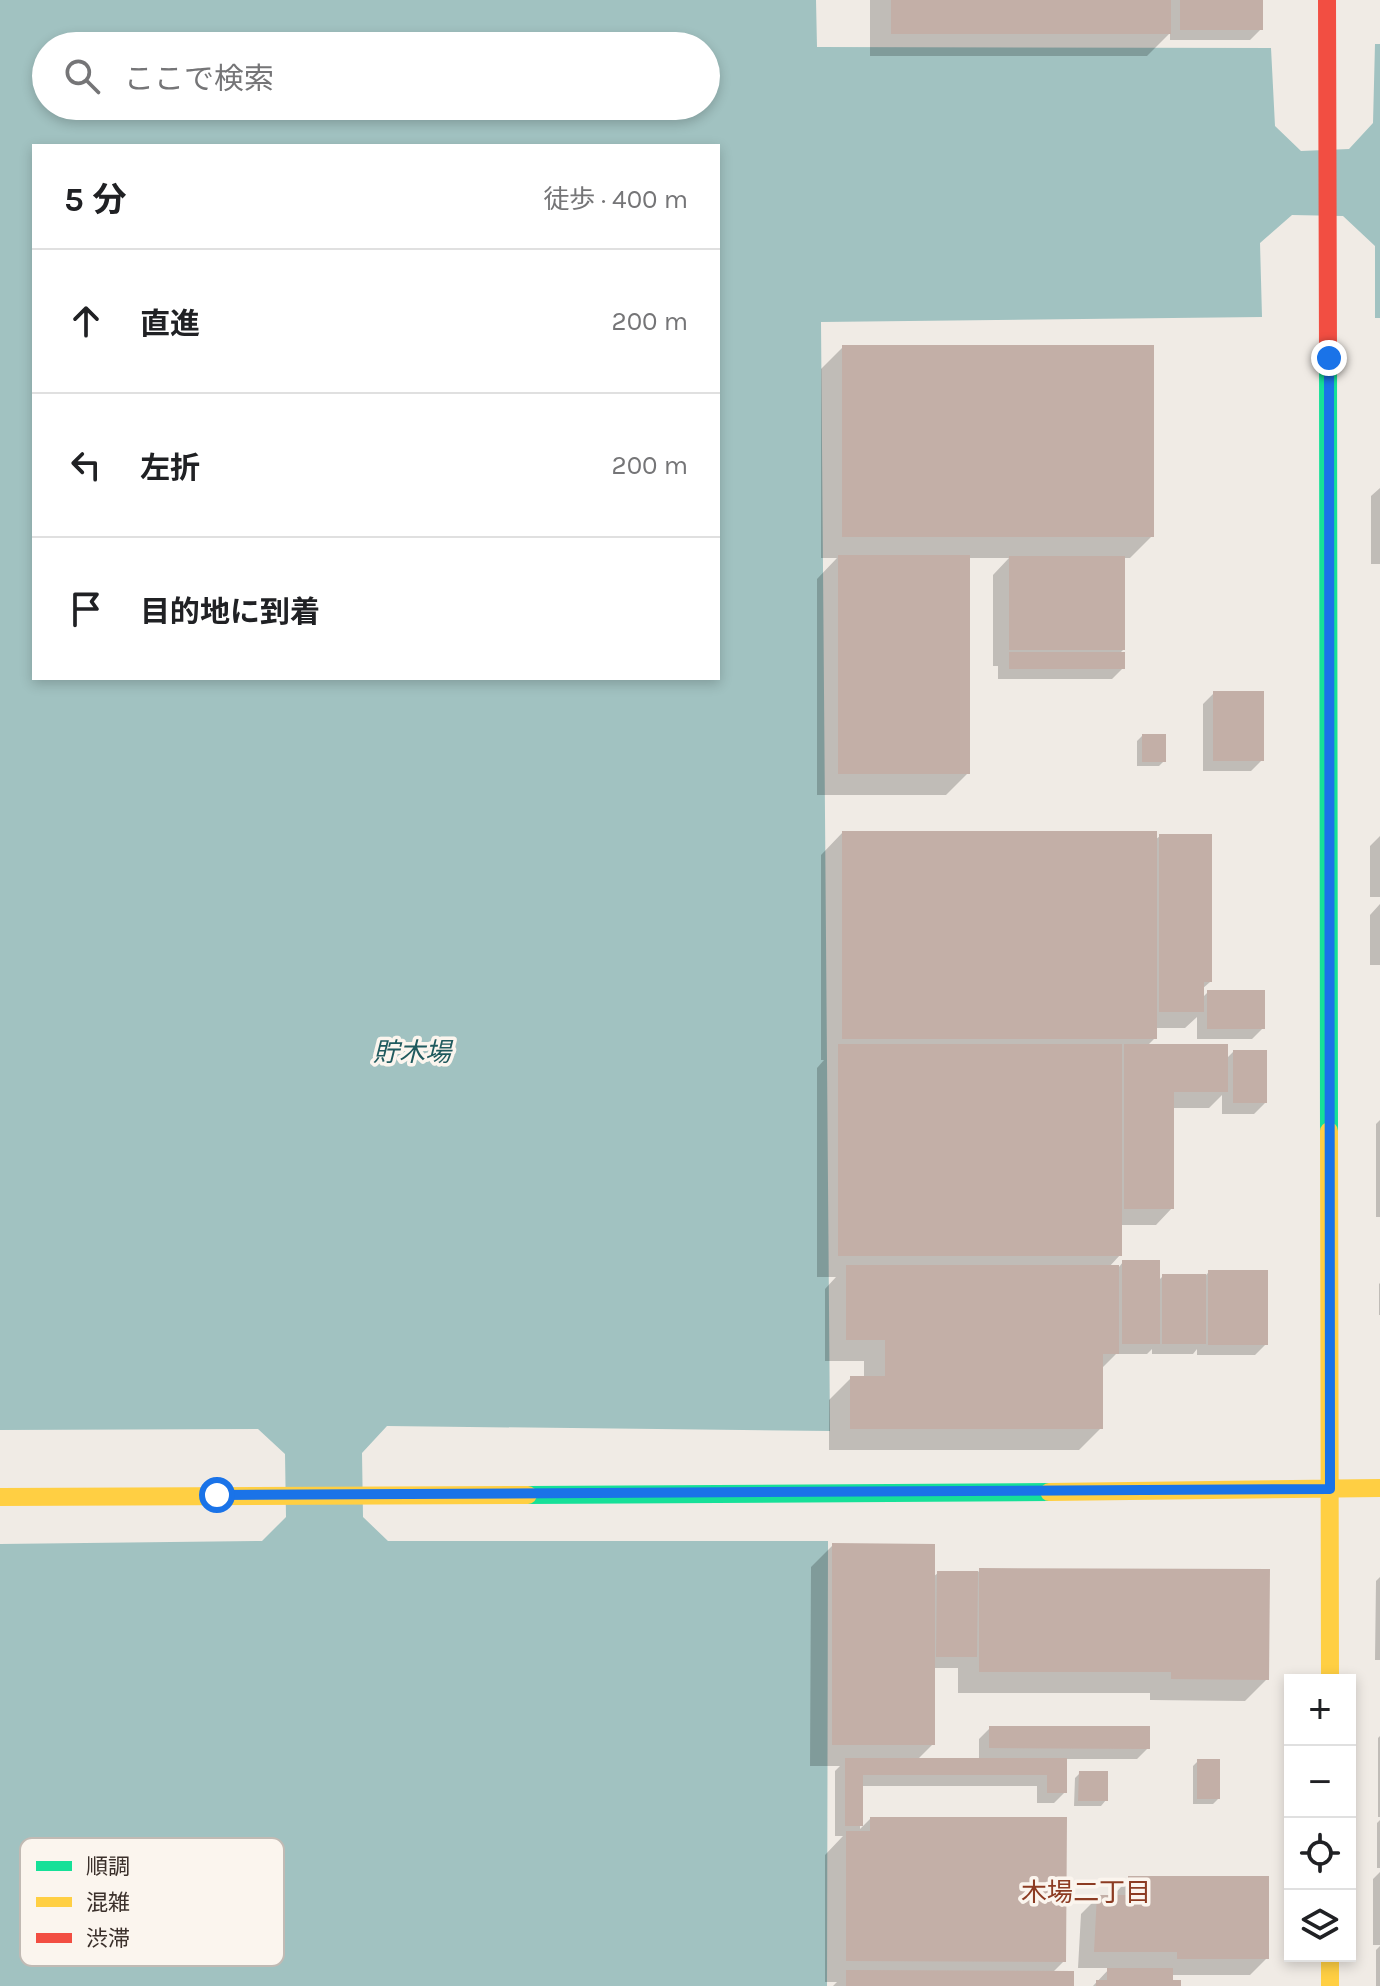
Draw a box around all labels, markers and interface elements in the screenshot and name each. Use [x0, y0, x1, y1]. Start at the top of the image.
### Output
search box [32, 32, 720, 120]
icon: search [60, 54, 104, 98]
text: ここで検索 [124, 61, 274, 97]
text: 5 分 [64, 180, 126, 220]
text: 徒歩 · 400 m [543, 184, 688, 215]
icon: ahead [64, 299, 108, 343]
text: 直進 [140, 306, 200, 342]
text: 200 m [612, 306, 688, 337]
route end [1311, 340, 1347, 376]
icon: left [64, 443, 108, 487]
text: 左折 [140, 450, 200, 486]
text: 200 m [612, 450, 688, 481]
icon: arrive [64, 587, 108, 631]
text: 目的地に到着 [140, 594, 320, 630]
water label: 貯木場 [373, 1037, 454, 1068]
route start [199, 1477, 235, 1513]
map controls [1284, 1674, 1356, 1962]
button: + [1284, 1674, 1356, 1746]
button: − [1284, 1746, 1356, 1818]
button: locate [1284, 1818, 1356, 1890]
legend [20, 1838, 284, 1966]
text: 順調 [86, 1854, 130, 1880]
district label: 木場二丁目 [1021, 1877, 1151, 1908]
text: 混雑 [86, 1890, 130, 1916]
button: layers [1284, 1890, 1356, 1962]
text: 渋滞 [86, 1926, 130, 1952]

